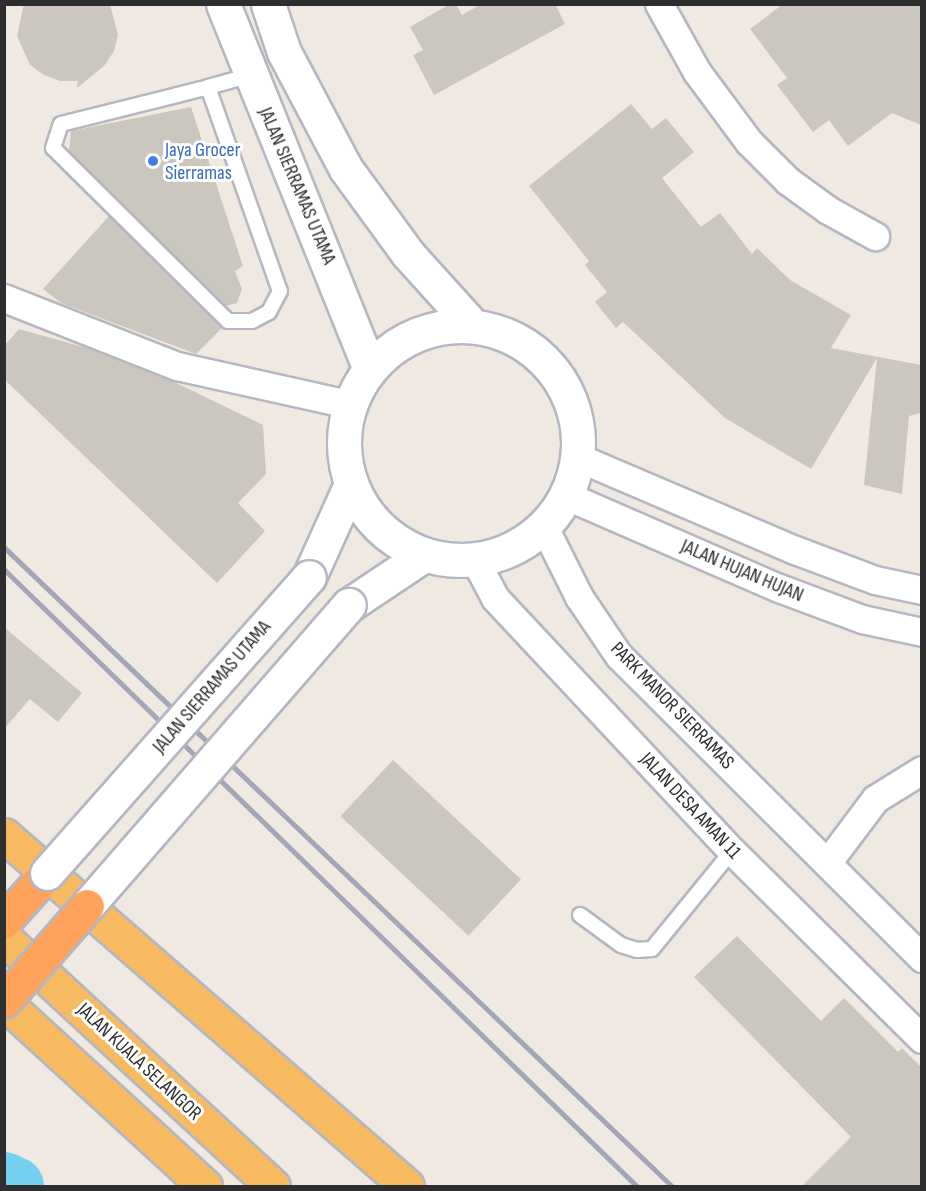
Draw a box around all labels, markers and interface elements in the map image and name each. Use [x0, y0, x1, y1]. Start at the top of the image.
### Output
street label: JALAN SIERRAMAS UTAMA [253, 104, 341, 268]
place label: Jaya Grocer Sierramas [165, 138, 240, 185]
marker: Jaya Grocer Sierramas [146, 154, 160, 168]
street label: JALAN HUJAN HUJAN [677, 534, 807, 608]
street label: JALAN SIERRAMAS UTAMA [148, 616, 276, 758]
street label: PARK MANOR SIERRAMAS [605, 637, 739, 775]
street label: JALAN DESA AMAN 11 [635, 748, 745, 864]
street label: JALAN KUALA SELANGOR [72, 998, 206, 1126]

